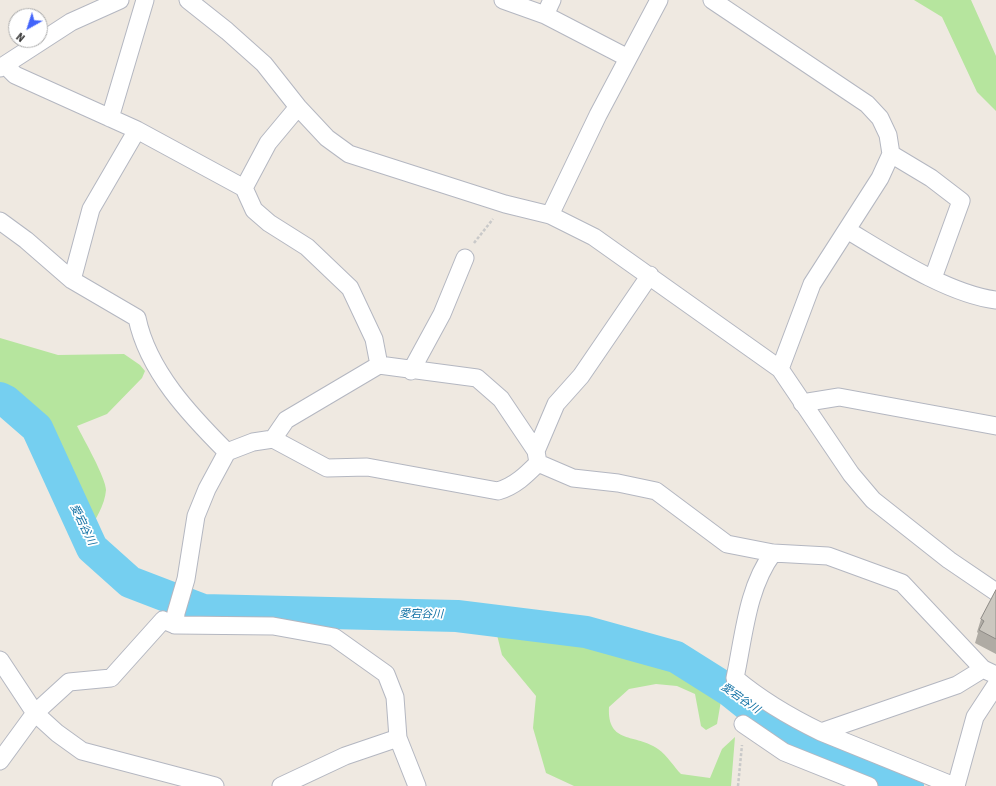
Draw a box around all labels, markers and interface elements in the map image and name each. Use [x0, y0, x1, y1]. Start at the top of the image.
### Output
north arrow [8, 8, 48, 48]
text: N [13, 29, 28, 45]
water label: 愛宕谷川 [66, 502, 98, 548]
water label: 愛宕谷川 [399, 608, 443, 622]
water label: 愛宕谷川 [718, 681, 762, 717]

